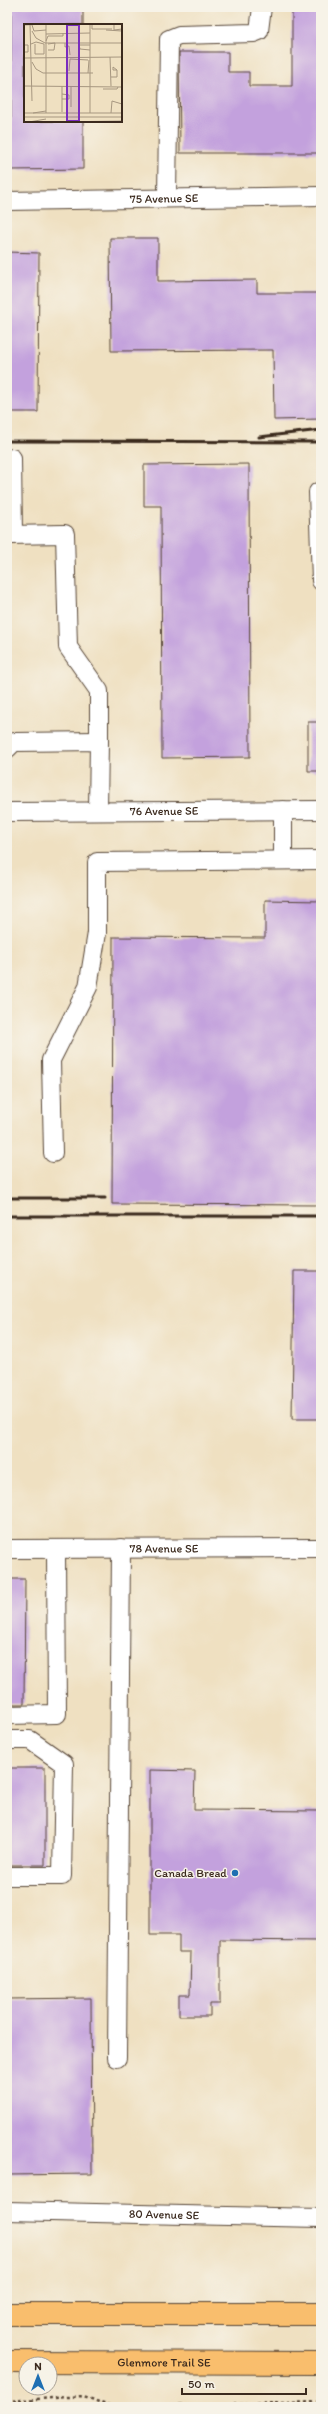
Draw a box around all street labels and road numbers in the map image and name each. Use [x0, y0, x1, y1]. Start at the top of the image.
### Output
street label: 75 Avenue SE [130, 191, 199, 206]
street label: 76 Avenue SE [130, 804, 199, 818]
street label: 78 Avenue SE [130, 1541, 199, 1556]
street label: 80 Avenue SE [129, 2207, 200, 2222]
street label: Glenmore Trail SE [117, 2355, 211, 2370]

